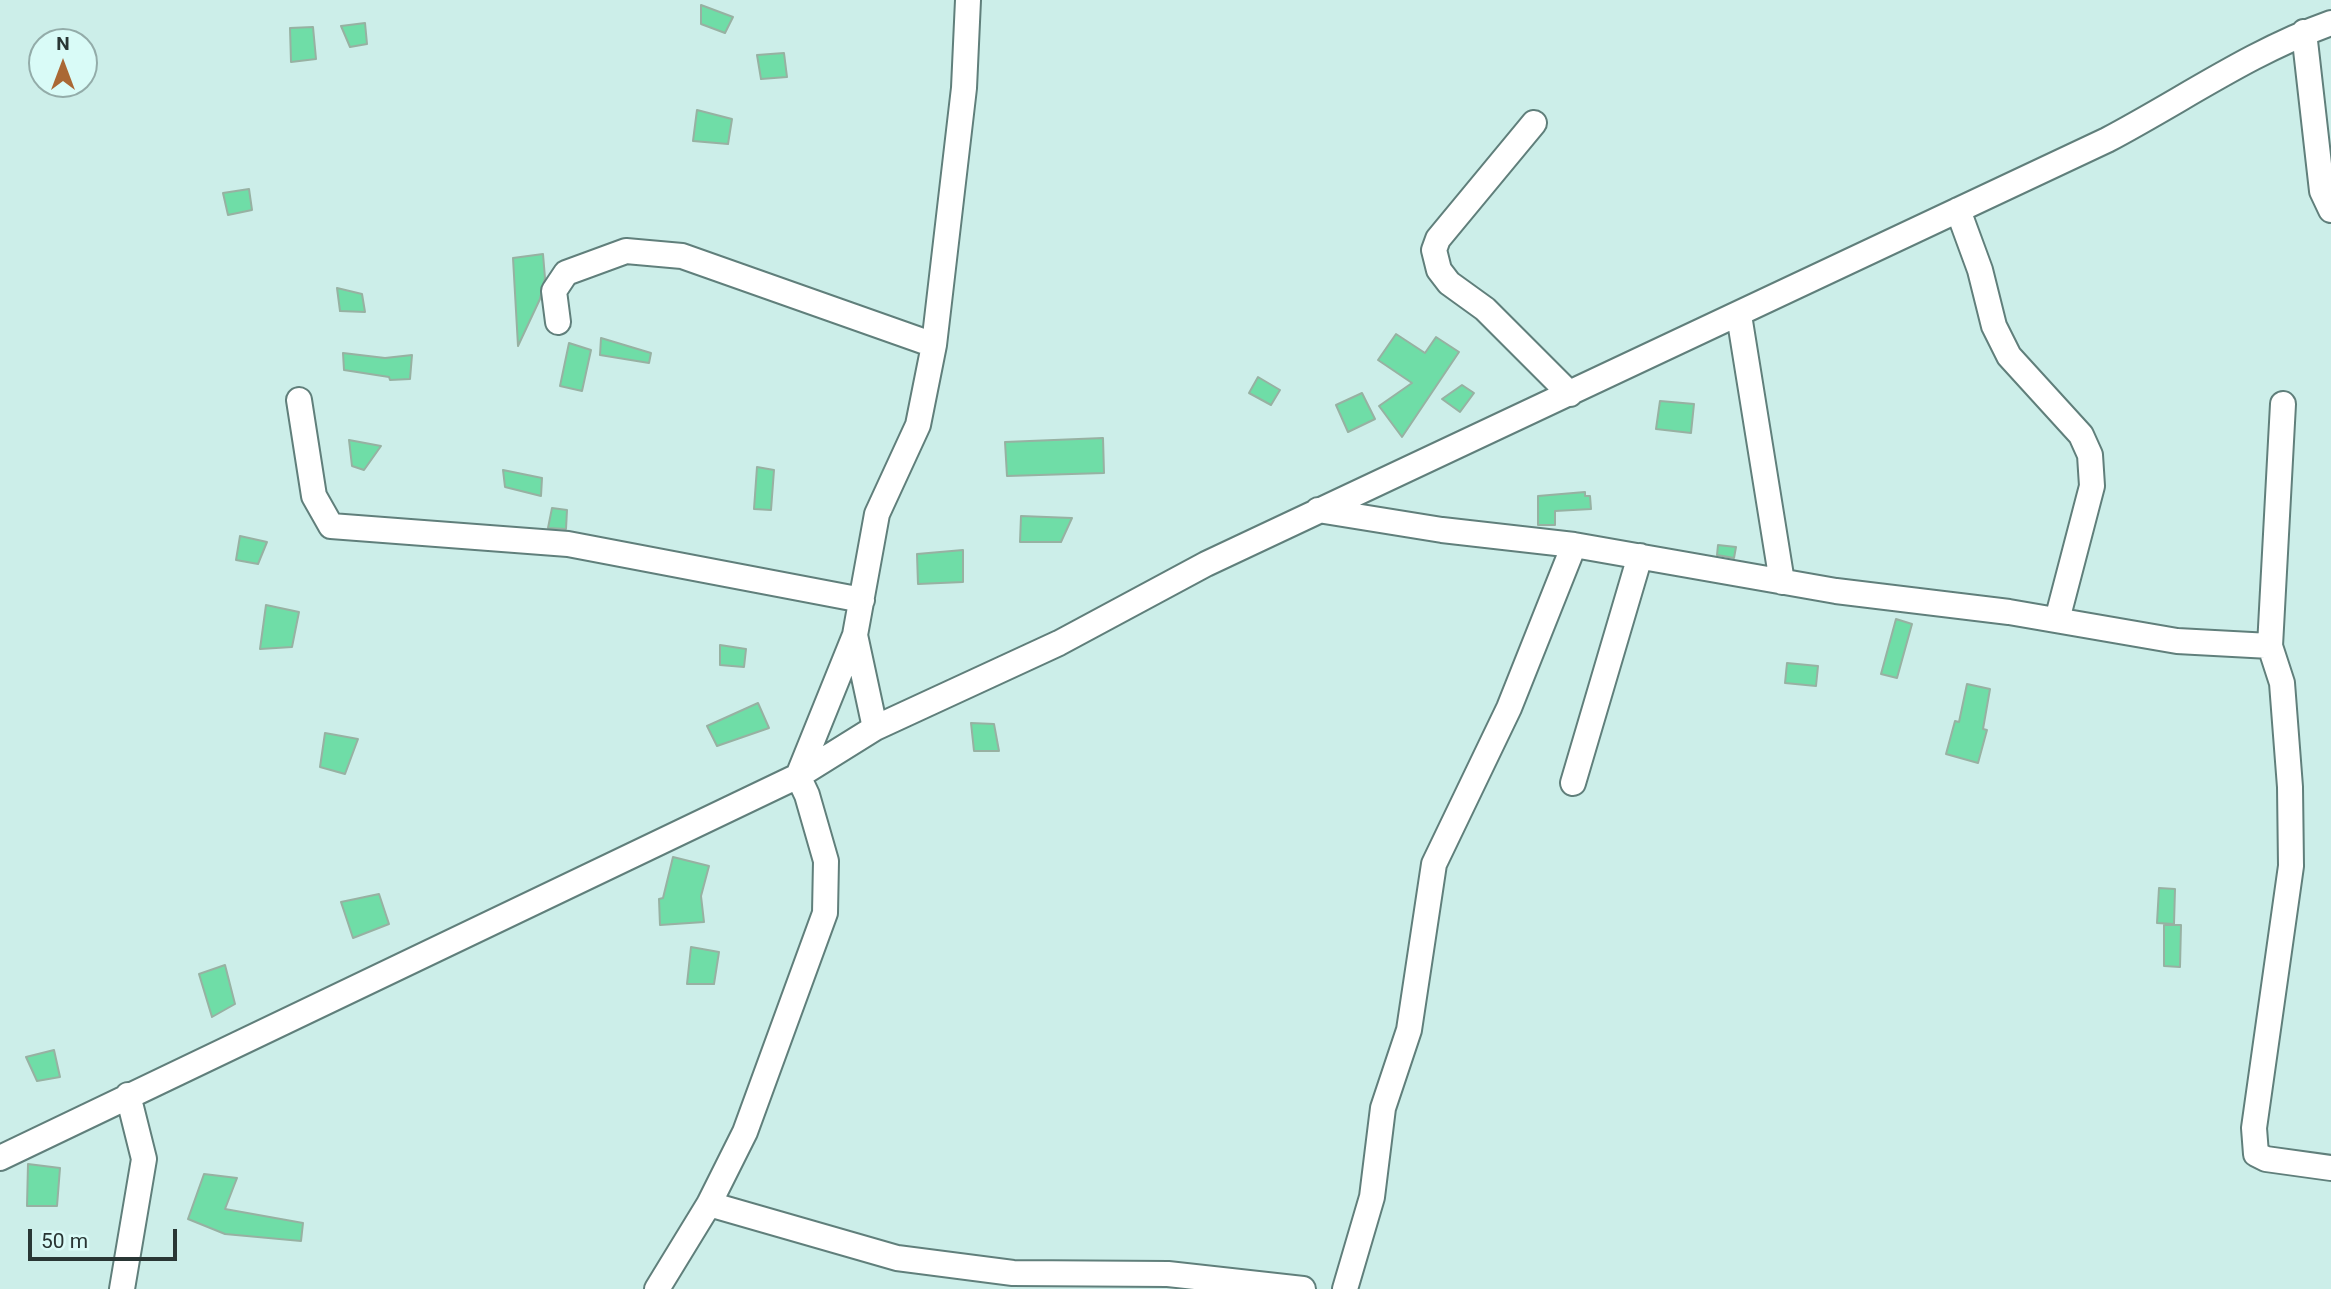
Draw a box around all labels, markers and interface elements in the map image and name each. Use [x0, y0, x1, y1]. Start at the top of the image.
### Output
north arrow [28, 28, 98, 98]
text: N [56, 32, 70, 55]
scale bar [32, 1216, 180, 1260]
text: 50 m [41, 1229, 88, 1253]

